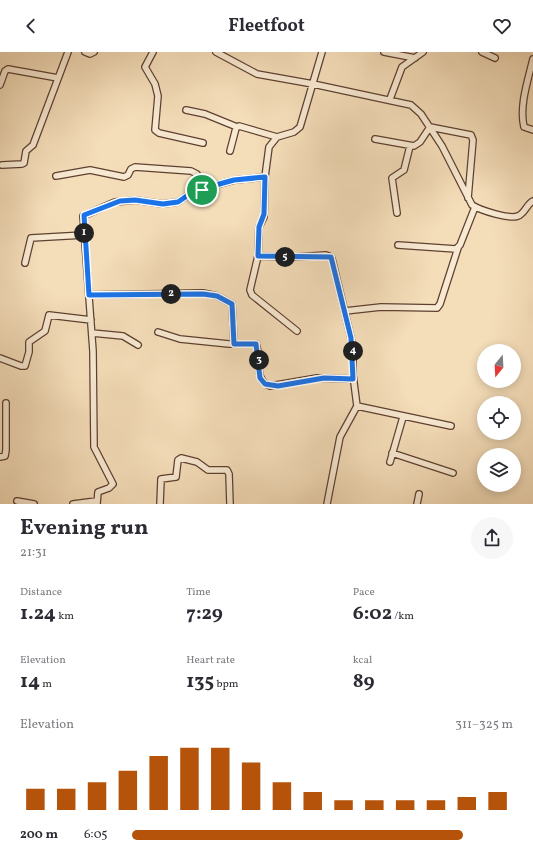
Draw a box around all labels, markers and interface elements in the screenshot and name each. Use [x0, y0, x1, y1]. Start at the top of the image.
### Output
text: Fleetfoot [228, 14, 305, 39]
icon: back [20, 15, 42, 37]
icon: heart [491, 15, 513, 37]
pin [185, 173, 219, 207]
icon: arrive [191, 179, 213, 201]
pin: 1 [74, 223, 94, 243]
text: 1 [82, 225, 86, 240]
pin: 5 [275, 247, 295, 267]
text: 5 [282, 249, 288, 264]
pin: 2 [161, 284, 181, 304]
text: 2 [168, 286, 174, 301]
pin: 4 [343, 341, 363, 361]
text: 4 [350, 343, 356, 358]
north arrow [477, 344, 521, 388]
map controls [477, 344, 521, 492]
pin: 3 [249, 350, 269, 370]
text: 3 [256, 352, 262, 367]
button: locate [477, 396, 521, 440]
button: layers [477, 448, 521, 492]
text: Evening run [20, 513, 149, 544]
button: share [471, 517, 513, 559]
text: 21:31 [20, 544, 47, 562]
text: Distance [20, 585, 62, 600]
text: Time [186, 585, 210, 600]
text: Pace [353, 585, 375, 600]
text: 1.24 [20, 600, 56, 628]
text: 7:29 [186, 600, 223, 628]
text: 6:02 [353, 600, 392, 628]
text: km [56, 609, 74, 624]
text: /km [392, 609, 414, 624]
text: Elevation [20, 653, 66, 668]
text: Heart rate [186, 653, 235, 668]
text: kcal [353, 653, 372, 668]
text: 14 [20, 668, 40, 696]
text: 135 [186, 668, 214, 696]
text: 89 [353, 668, 375, 696]
text: m [40, 677, 52, 692]
text: bpm [214, 677, 238, 692]
text: Elevation [20, 716, 74, 734]
text: 311–325 m [455, 716, 513, 734]
text: 200 m [20, 826, 58, 844]
text: 6:05 [84, 826, 108, 844]

